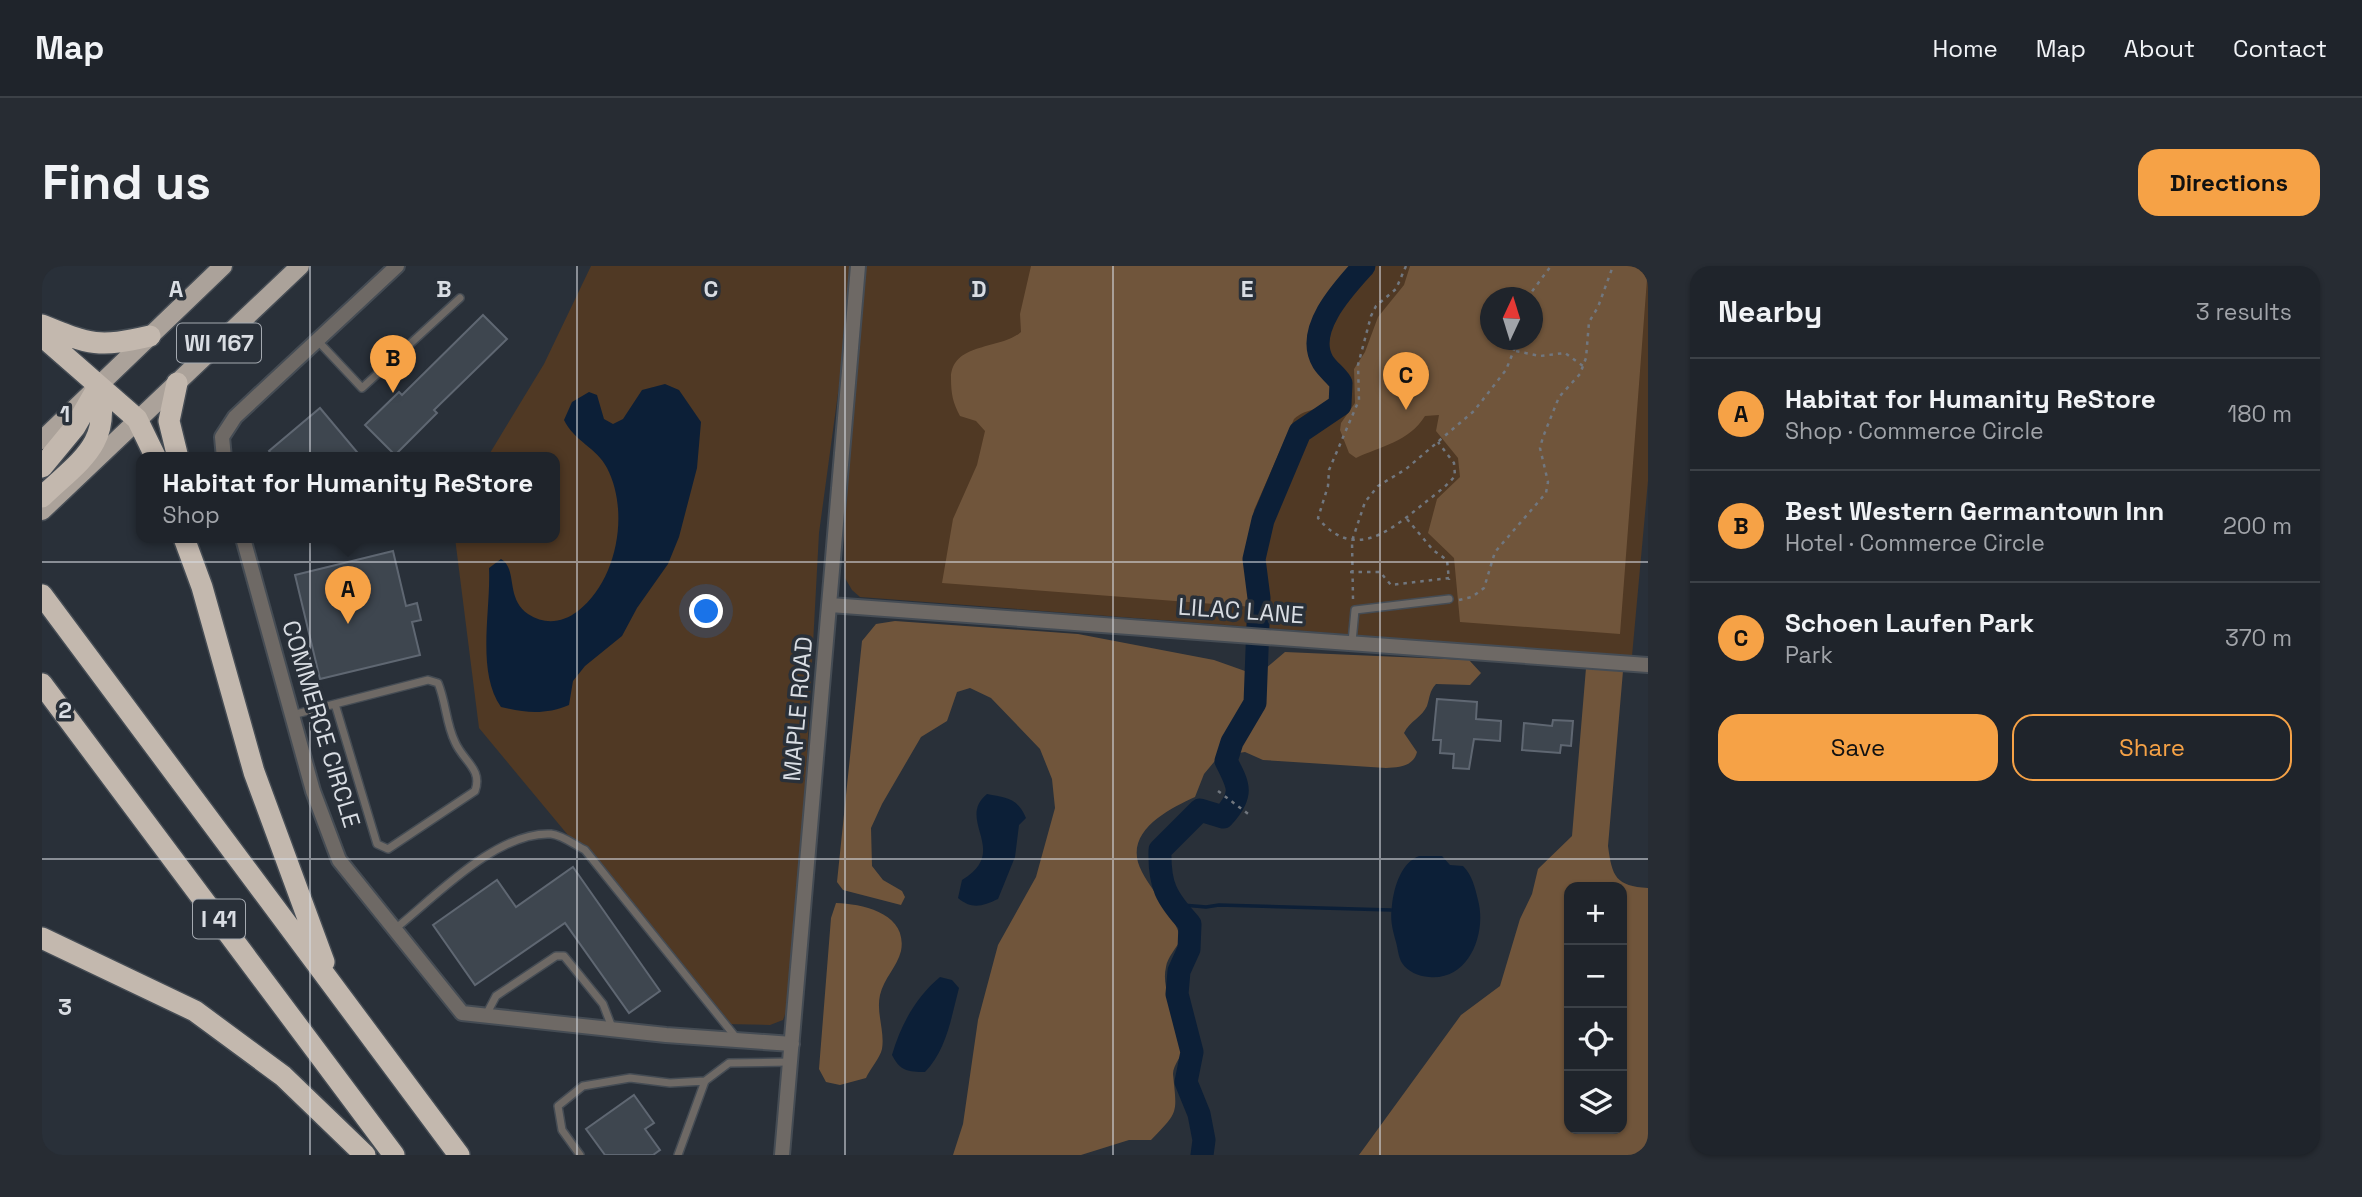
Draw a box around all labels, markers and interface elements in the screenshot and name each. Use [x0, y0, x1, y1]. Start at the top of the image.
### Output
text: Map [35, 27, 104, 69]
text: Home [1932, 33, 1998, 64]
text: Map [2036, 33, 2086, 64]
text: About [2124, 33, 2195, 64]
text: Contact [2233, 33, 2327, 64]
button: Directions [2138, 149, 2320, 216]
text: Find us [42, 151, 211, 213]
text: A [169, 274, 184, 304]
text: B [436, 274, 452, 304]
text: C [704, 274, 718, 304]
text: D [971, 274, 987, 304]
text: E [1241, 274, 1253, 304]
north arrow [1480, 287, 1543, 350]
text: Nearby [1718, 292, 1822, 331]
text: 3 results [2196, 297, 2292, 327]
road number: WI 167 [177, 324, 261, 362]
pin: B [370, 335, 416, 393]
pin: C [1383, 352, 1429, 410]
text: Habitat for Humanity ReStore [1785, 382, 2156, 416]
text: 1 [60, 399, 70, 429]
text: A [1734, 399, 1748, 429]
text: 180 m [2228, 399, 2292, 429]
text: Shop · Commerce Circle [1785, 416, 2044, 446]
popup [136, 452, 560, 543]
text: Habitat for Humanity ReStore [163, 466, 533, 500]
text: Best Western Germantown Inn [1785, 494, 2164, 528]
text: Shop [163, 500, 220, 530]
text: B [1733, 511, 1749, 541]
text: 200 m [2223, 511, 2292, 541]
text: Hotel · Commerce Circle [1785, 528, 2045, 558]
pin: A [325, 566, 371, 624]
street label: LILAC LANE [1177, 591, 1305, 630]
your location [689, 594, 723, 628]
text: Schoen Laufen Park [1785, 606, 2034, 640]
street label: COMMERCE CIRCLE [275, 616, 368, 831]
text: C [1734, 623, 1748, 653]
text: 370 m [2225, 623, 2292, 653]
street label: MAPLE ROAD [776, 635, 819, 783]
text: Park [1785, 640, 1833, 670]
text: 2 [58, 695, 72, 725]
button: Save [1718, 714, 1998, 781]
button: Share [2012, 714, 2292, 781]
map controls [1564, 882, 1627, 1134]
button: + [1564, 882, 1627, 945]
road number: I 41 [193, 900, 245, 939]
button: − [1564, 945, 1627, 1008]
text: 3 [58, 992, 72, 1022]
button: locate [1564, 1008, 1627, 1071]
button: layers [1564, 1071, 1627, 1134]

